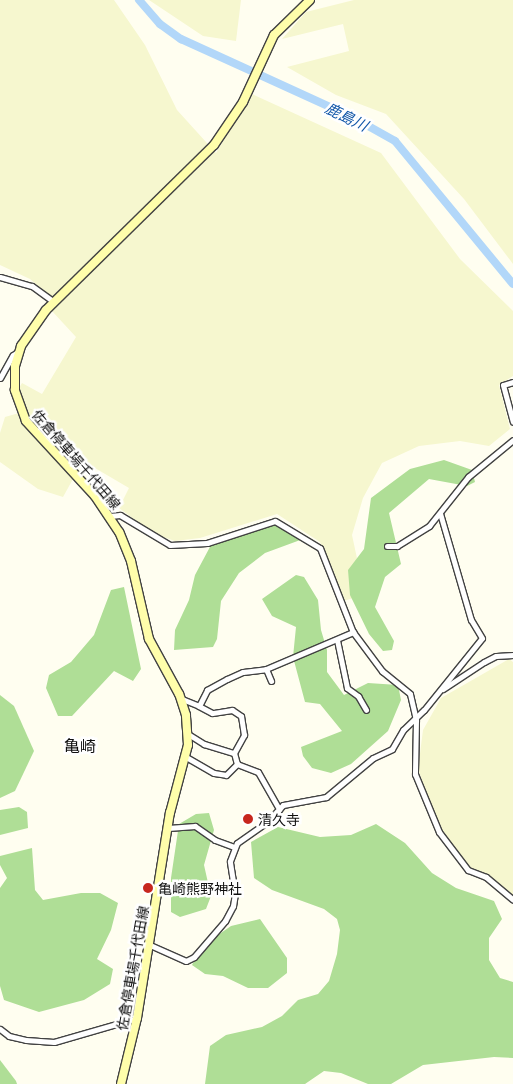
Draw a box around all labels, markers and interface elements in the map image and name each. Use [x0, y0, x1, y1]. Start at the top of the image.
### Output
water label: 鹿島川 [323, 98, 371, 134]
street label: 佐倉停車場千代田線 [29, 406, 125, 512]
district label: 亀崎 [64, 735, 96, 755]
place label: 清久寺 [258, 811, 300, 827]
marker: 清久寺 [242, 813, 254, 825]
place label: 亀崎熊野神社 [158, 880, 242, 896]
marker: 亀崎熊野神社 [142, 882, 154, 894]
street label: 佐倉停車場千代田線 [113, 904, 151, 1032]

